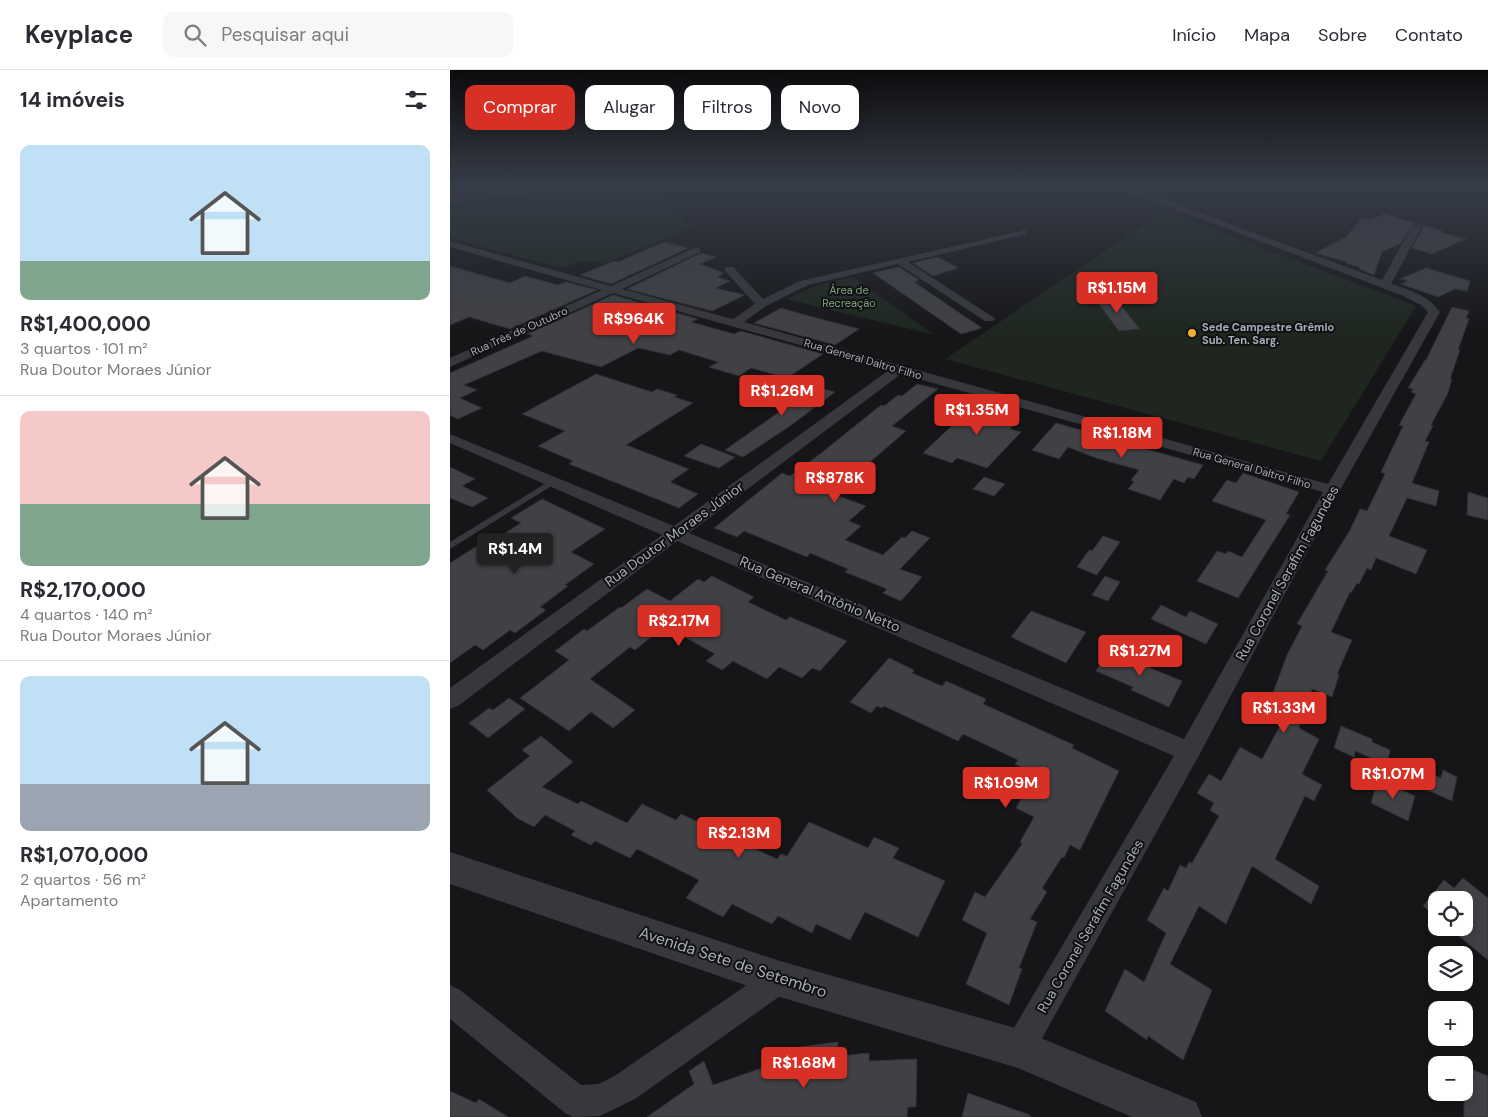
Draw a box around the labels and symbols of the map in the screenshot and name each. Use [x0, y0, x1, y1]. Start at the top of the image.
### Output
pin: R$1.15M [1071, 272, 1163, 314]
park label: Área de Recreação [822, 283, 876, 310]
pin: R$964K [593, 302, 675, 345]
street label: Rua Três de Outubro [468, 303, 570, 359]
place label: Sede Campestre Grêmio Sub. Ten. Sarg. [1202, 320, 1334, 347]
marker: Sede Campestre Grêmio Sub. Ten. Sarg. [1186, 327, 1198, 339]
street label: Rua General Daltro Filho [803, 335, 923, 383]
pin: R$1.26M [736, 374, 828, 417]
pin: R$1.35M [931, 394, 1023, 436]
pin: R$1.18M [1076, 416, 1168, 459]
street label: Rua General Daltro Filho [1192, 444, 1312, 492]
pin: R$878K [794, 462, 876, 504]
street label: Rua Doutor Moraes Júnior [601, 477, 747, 591]
street label: Rua Coronel Serafim Fagundes [1231, 482, 1343, 664]
pin: R$1.4M [474, 532, 556, 575]
street label: Rua General Antônio Netto [737, 552, 903, 636]
pin: R$2.17M [633, 604, 725, 647]
pin: R$1.27M [1094, 634, 1186, 677]
pin: R$1.33M [1238, 692, 1330, 734]
pin: R$1.07M [1347, 758, 1439, 800]
pin: R$1.09M [960, 766, 1052, 809]
pin: R$2.13M [693, 816, 785, 859]
street label: Rua Coronel Serafim Fagundes [1033, 836, 1147, 1016]
street label: Avenida Sete de Setembro [636, 922, 830, 1002]
pin: R$1.68M [758, 1046, 850, 1089]

